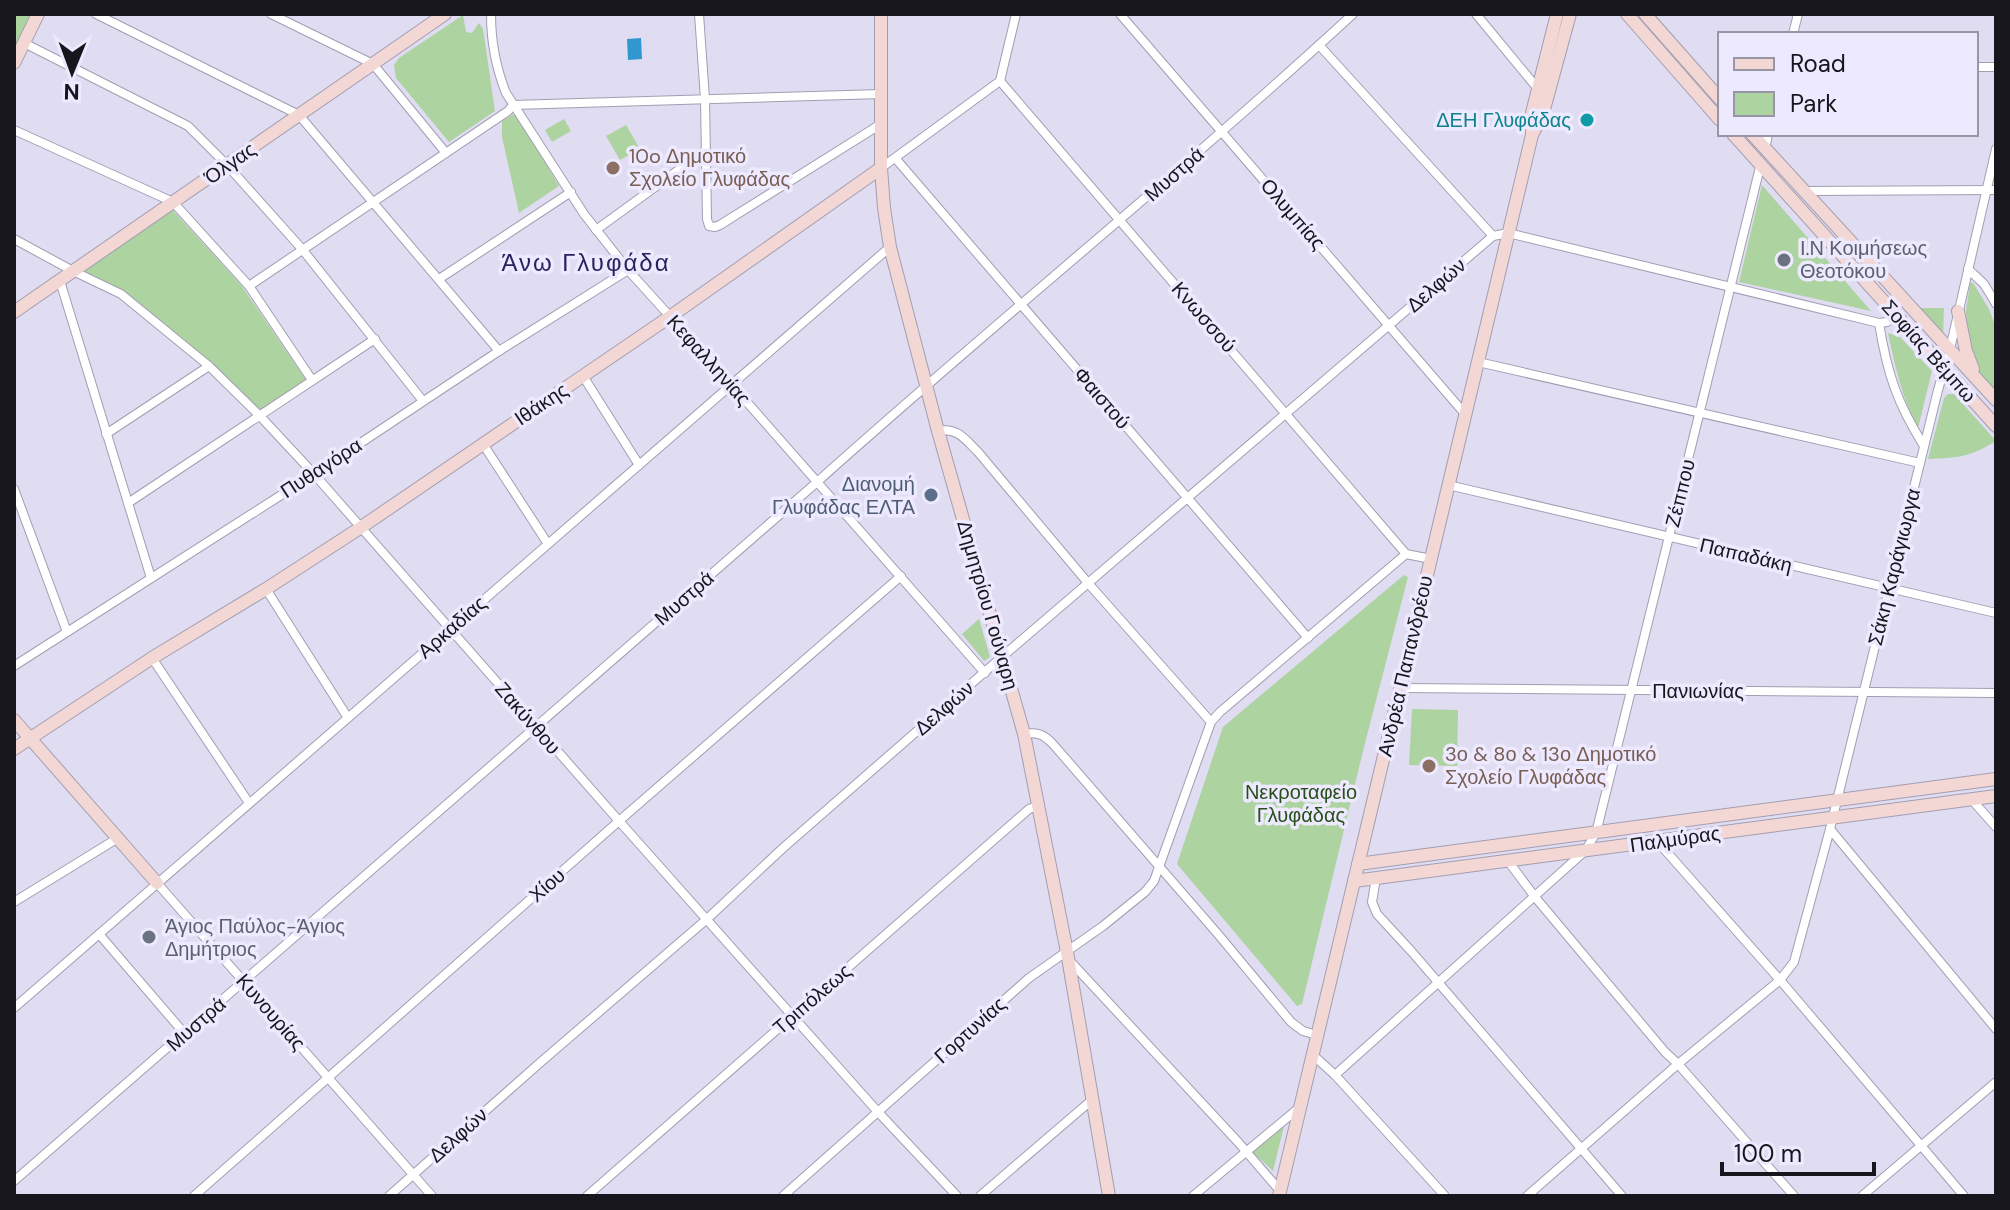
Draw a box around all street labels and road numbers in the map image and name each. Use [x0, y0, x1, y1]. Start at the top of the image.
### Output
street label: Όλγας [199, 136, 261, 190]
street label: Μυστρά [1139, 141, 1209, 207]
street label: Ολυμπίας [1255, 173, 1331, 255]
street label: Δελφών [1401, 252, 1471, 318]
street label: Κνωσσού [1166, 276, 1242, 358]
street label: Σοφίας Βέμπω [1876, 294, 1982, 408]
street label: Κεφαλληνίας [661, 309, 757, 411]
street label: Φαιστού [1068, 362, 1136, 434]
street label: Ιθάκης [509, 377, 573, 431]
street label: Πυθαγόρα [275, 432, 367, 504]
street label: Ζέππου [1659, 456, 1701, 530]
street label: Σάκη Καράγιωργα [1862, 486, 1926, 648]
street label: Δημητρίου Γούναρη [951, 517, 1025, 693]
street label: Παπαδάκη [1697, 532, 1795, 578]
street label: Μυστρά [649, 565, 719, 631]
street label: Ανδρέα Παπανδρέου [1371, 573, 1439, 759]
street label: Αρκαδίας [412, 590, 492, 664]
street label: Δελφών [909, 675, 979, 741]
street label: Ζακύνθου [489, 676, 567, 760]
street label: Πανιωνίας [1652, 678, 1744, 704]
street label: Παλμύρας [1628, 820, 1722, 858]
street label: Χίου [523, 862, 571, 908]
street label: Τριπόλεως [767, 958, 857, 1040]
street label: Κυνουρίας [231, 968, 312, 1056]
street label: Μυστρά [161, 991, 231, 1057]
street label: Γορτυνίας [929, 991, 1012, 1069]
street label: Δελφών [423, 1102, 493, 1168]

